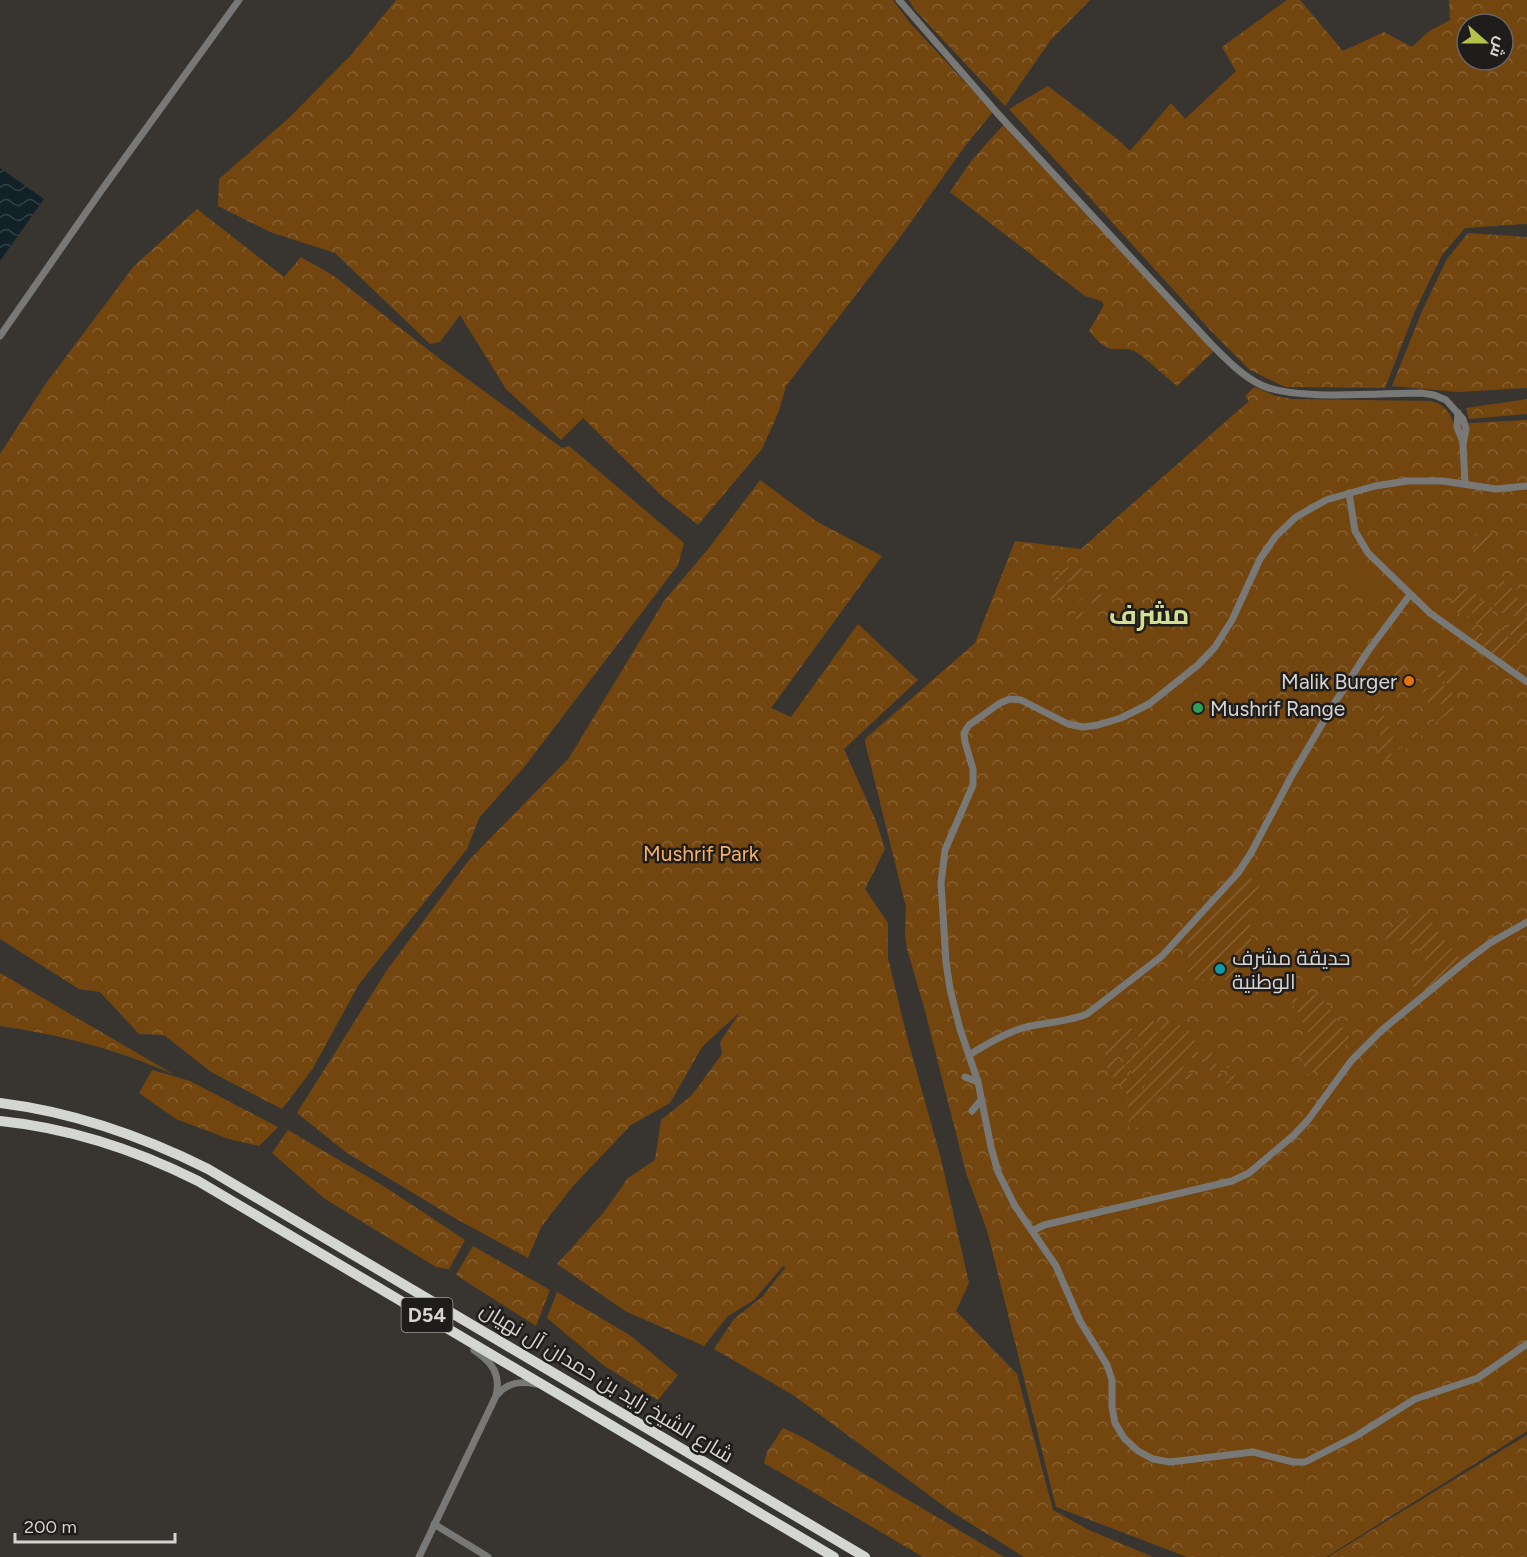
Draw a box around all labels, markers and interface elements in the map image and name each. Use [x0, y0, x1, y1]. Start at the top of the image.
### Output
north arrow [1455, 12, 1515, 72]
text: ش [1486, 34, 1511, 60]
district label: مشرف [1109, 598, 1189, 631]
place label: Malik Burger [1281, 669, 1397, 694]
marker: Malik Burger [1402, 674, 1416, 688]
place label: Mushrif Range [1210, 696, 1345, 721]
marker: Mushrif Range [1191, 701, 1205, 715]
park label: Mushrif Park [643, 841, 760, 866]
place label: حديقة مشرف الوطنية [1232, 945, 1350, 994]
marker: حديقة مشرف الوطنية [1213, 962, 1227, 976]
street label: شارع الشيخ زايد بن حمدان آل نهيان [475, 1296, 738, 1469]
road number: D54 [402, 1298, 452, 1332]
scale bar [15, 1506, 176, 1544]
text: 200 m [24, 1516, 77, 1538]

